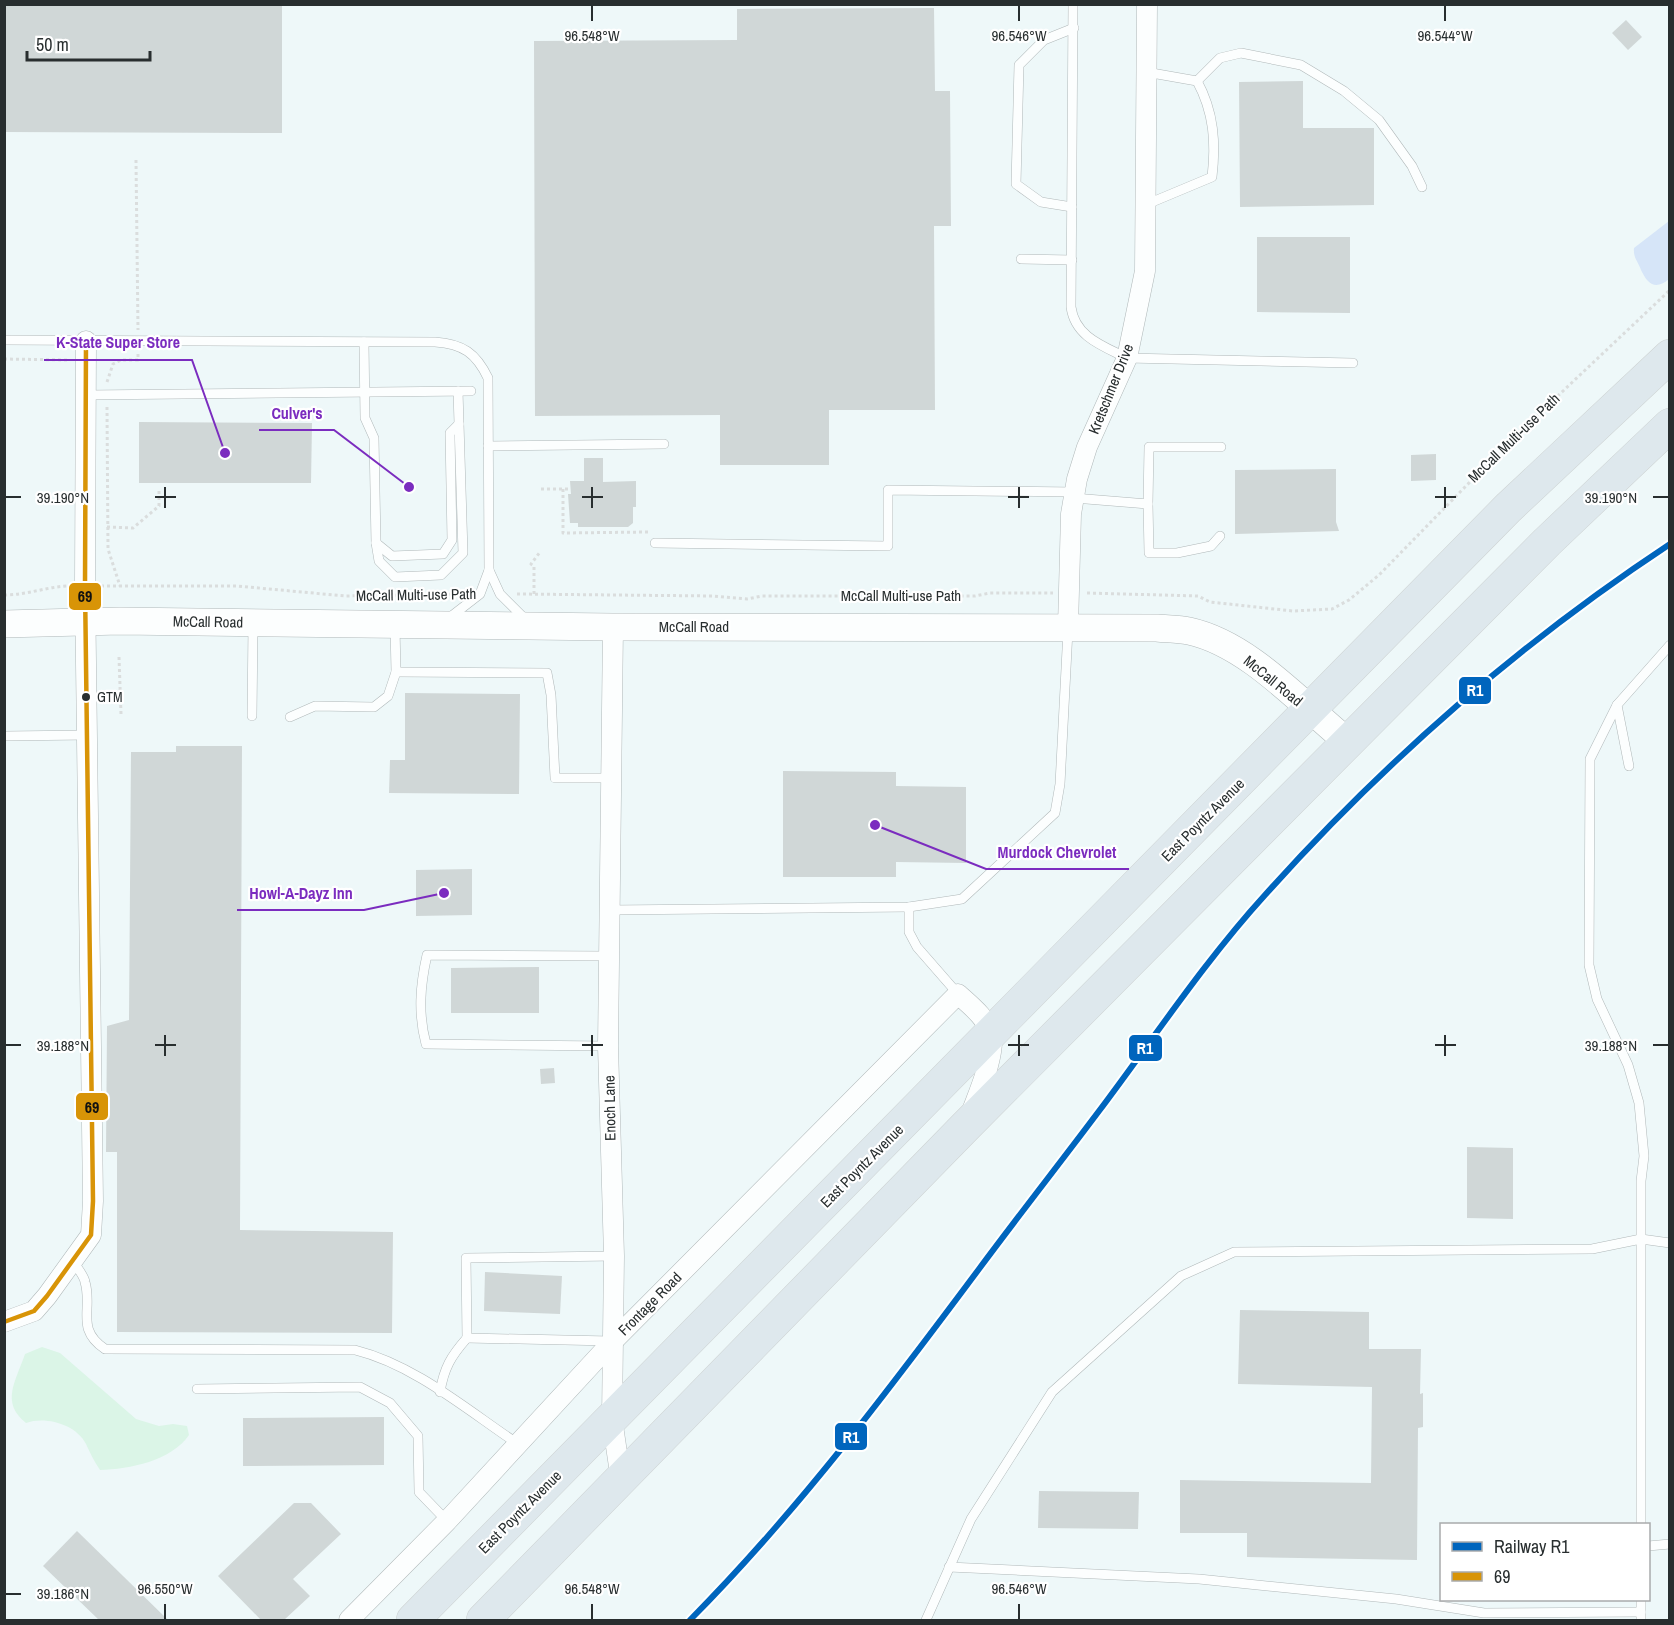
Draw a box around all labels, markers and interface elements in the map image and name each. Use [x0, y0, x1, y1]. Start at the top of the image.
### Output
scale bar [27, 24, 150, 62]
text: 96.548°W [564, 25, 620, 46]
text: 96.546°W [991, 25, 1047, 46]
text: 96.544°W [1417, 25, 1473, 46]
text: 50 m [36, 32, 69, 57]
callout: K-State Super Store [44, 326, 192, 360]
text: K-State Super Store [56, 331, 180, 353]
street label: Kretschmer Drive [1083, 340, 1138, 437]
street label: McCall Multi-use Path [1463, 388, 1564, 487]
callout: Culver's [259, 396, 334, 430]
text: Culver's [271, 402, 323, 424]
text: 39.190°N [37, 487, 89, 508]
text: 39.190°N [1585, 487, 1637, 508]
line badge: 69 [68, 582, 102, 611]
street label: McCall Multi-use Path [356, 583, 476, 606]
text: 69 [78, 585, 92, 607]
street label: McCall Multi-use Path [841, 585, 961, 606]
street label: McCall Road [173, 610, 243, 633]
street label: McCall Road [659, 616, 729, 637]
street label: McCall Road [1239, 650, 1307, 711]
line badge: R1 [1458, 676, 1492, 705]
text: R1 [1467, 679, 1484, 701]
place label: GTM [97, 688, 123, 706]
marker: GTM [80, 691, 92, 703]
street label: East Poyntz Avenue [1156, 773, 1249, 866]
callout: Murdock Chevrolet [986, 835, 1129, 869]
text: Murdock Chevrolet [998, 841, 1117, 863]
callout: Howl-A-Dayz Inn [237, 876, 364, 910]
text: Howl-A-Dayz Inn [249, 882, 353, 904]
line badge: R1 [1128, 1034, 1163, 1062]
text: 39.188°N [37, 1035, 89, 1056]
text: 39.188°N [1585, 1035, 1637, 1056]
text: R1 [1137, 1037, 1154, 1059]
street label: Enoch Lane [598, 1075, 621, 1141]
line badge: 69 [75, 1092, 109, 1121]
text: 69 [85, 1096, 99, 1118]
street label: East Poyntz Avenue [815, 1119, 908, 1212]
street label: Frontage Road [613, 1267, 686, 1340]
line badge: R1 [834, 1422, 868, 1451]
text: R1 [843, 1426, 860, 1448]
street label: East Poyntz Avenue [473, 1465, 566, 1558]
legend [1440, 1523, 1650, 1601]
text: Railway R1 [1494, 1534, 1570, 1559]
text: 69 [1494, 1564, 1510, 1589]
text: 96.550°W [137, 1578, 193, 1599]
text: 96.548°W [564, 1578, 620, 1599]
text: 96.546°W [991, 1578, 1047, 1599]
text: 39.186°N [37, 1583, 89, 1604]

